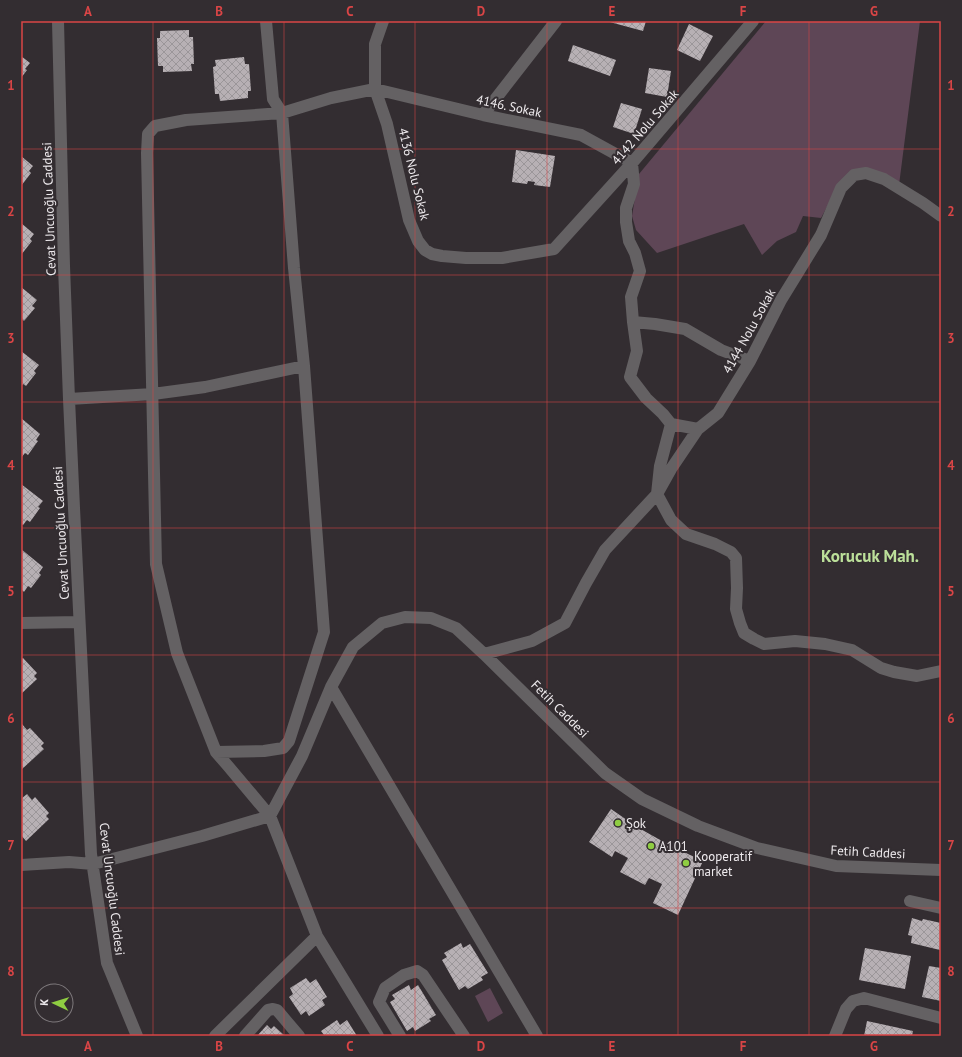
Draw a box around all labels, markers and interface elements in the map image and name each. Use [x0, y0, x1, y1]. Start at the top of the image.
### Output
text: A [84, 3, 92, 20]
text: B [215, 3, 223, 20]
text: C [346, 3, 354, 20]
text: D [477, 3, 485, 20]
text: E [609, 3, 616, 20]
text: F [740, 3, 747, 20]
text: G [870, 3, 878, 20]
text: 1 [7, 77, 15, 94]
text: 1 [947, 77, 955, 94]
street label: 4142 Nolu Sokak [608, 85, 683, 168]
street label: 4146. Sokak [475, 91, 544, 121]
street label: 4136 Nolu Sokak [394, 126, 434, 223]
street label: Cevat Uncuoğlu Caddesi [38, 142, 60, 276]
text: 2 [7, 203, 15, 220]
text: 2 [947, 203, 955, 220]
street label: 4144 Nolu Sokak [719, 285, 780, 376]
text: 3 [7, 330, 15, 347]
text: 3 [947, 330, 955, 347]
text: 4 [7, 457, 15, 474]
text: 4 [947, 457, 955, 474]
street label: Cevat Uncuoğlu Caddesi [49, 466, 73, 600]
district label: Korucuk Mah. [821, 545, 919, 567]
text: 5 [7, 583, 15, 600]
text: 5 [947, 583, 955, 600]
street label: Fetih Caddesi [527, 676, 593, 742]
text: 6 [7, 710, 15, 727]
text: 6 [947, 710, 955, 727]
place label: Şok [626, 815, 647, 832]
marker: Şok [613, 818, 623, 828]
street label: Cevat Uncuoğlu Caddesi [95, 822, 129, 956]
text: 7 [7, 837, 15, 854]
text: 7 [947, 837, 955, 854]
place label: A101 [659, 838, 688, 855]
marker: A101 [646, 841, 656, 851]
street label: Fetih Caddesi [830, 842, 906, 862]
place label: Kooperatif market [694, 848, 753, 880]
marker: Kooperatif market [681, 858, 691, 868]
text: 8 [7, 963, 15, 980]
text: 8 [947, 963, 955, 980]
north arrow [34, 983, 74, 1023]
text: K [37, 998, 51, 1006]
text: A [84, 1038, 92, 1055]
text: B [215, 1038, 223, 1055]
text: C [346, 1038, 354, 1055]
text: D [477, 1038, 485, 1055]
text: E [609, 1038, 616, 1055]
text: F [740, 1038, 747, 1055]
text: G [870, 1038, 878, 1055]

